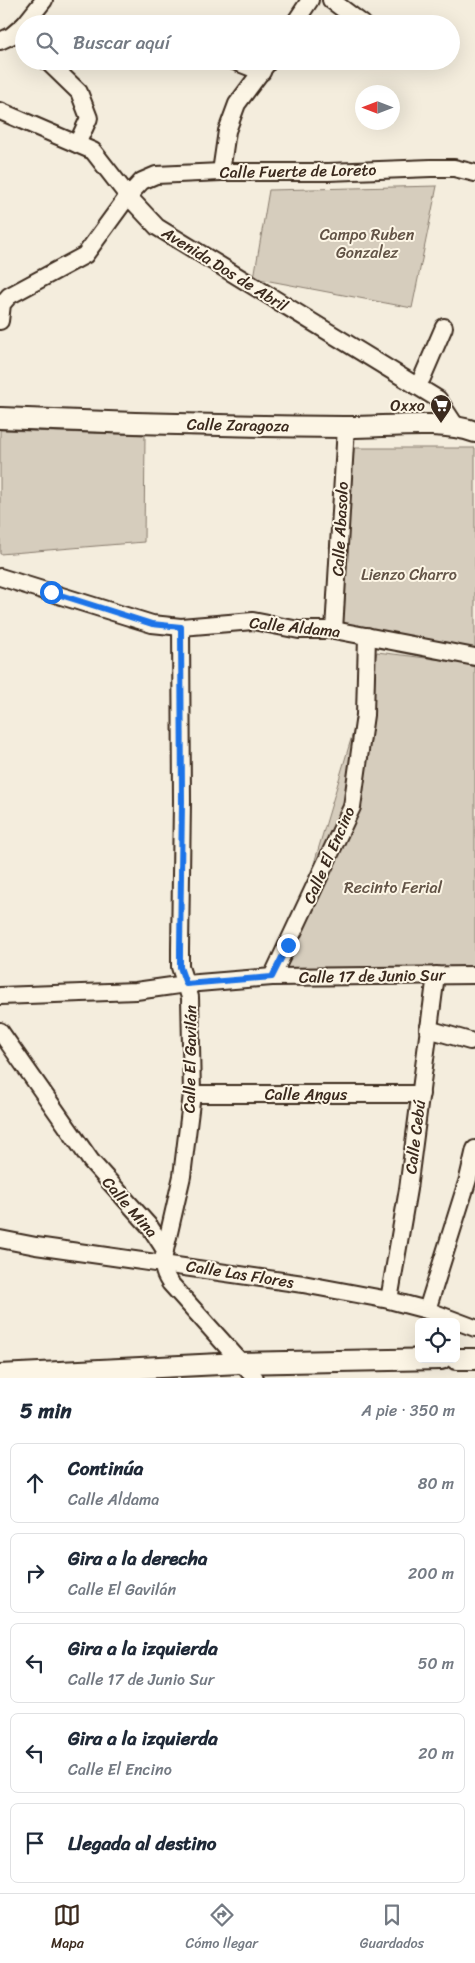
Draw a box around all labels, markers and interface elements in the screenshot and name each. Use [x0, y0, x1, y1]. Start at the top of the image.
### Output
search box [15, 15, 460, 70]
text: Buscar aquí [73, 26, 170, 59]
icon: search [33, 29, 61, 57]
north arrow [355, 85, 400, 130]
street label: Calle Fuerte de Loreto [220, 155, 377, 187]
street label: Avenida Dos de Abril [155, 218, 294, 320]
park label: Campo Ruben Gonzalez [320, 220, 415, 267]
place label: Oxxo [390, 391, 425, 420]
supermarket icon: Oxxo [429, 393, 453, 424]
street label: Calle Zaragoza [187, 410, 289, 440]
street label: Calle Abasolo [323, 481, 357, 577]
park label: Lienzo Charro [361, 560, 457, 589]
route start [40, 581, 63, 604]
street label: Calle Aldama [248, 608, 342, 646]
street label: Calle El Encino [295, 802, 363, 908]
park label: Recinto Ferial [344, 873, 442, 902]
route end [277, 934, 300, 957]
street label: Calle 17 de Junio Sur [299, 960, 447, 992]
street label: Calle El Gavilán [175, 1004, 205, 1113]
street label: Calle Angus [265, 1080, 348, 1109]
street label: Calle Cebú [396, 1098, 434, 1176]
street label: Calle Mina [95, 1169, 165, 1245]
street label: Calle Las Flores [184, 1251, 296, 1297]
map controls [415, 1318, 460, 1363]
button: locate [415, 1318, 460, 1363]
text: 5 min [20, 1392, 72, 1430]
text: A pie · 350 m [362, 1396, 455, 1425]
text: Continúa [68, 1452, 143, 1485]
icon: ahead [21, 1469, 49, 1497]
text: 80 m [418, 1469, 454, 1498]
text: Calle Aldama [68, 1485, 159, 1514]
text: Gira a la derecha [68, 1542, 207, 1575]
icon: right [21, 1559, 49, 1587]
text: 200 m [408, 1559, 454, 1588]
text: Calle El Gavilán [68, 1575, 176, 1604]
text: Gira a la izquierda [68, 1632, 218, 1665]
icon: left [21, 1649, 49, 1677]
text: 50 m [418, 1649, 454, 1678]
text: Calle 17 de Junio Sur [68, 1665, 214, 1694]
text: Gira a la izquierda [68, 1722, 218, 1755]
icon: left [21, 1739, 49, 1767]
text: 20 m [418, 1739, 454, 1768]
text: Calle El Encino [68, 1755, 172, 1784]
text: Llegada al destino [68, 1827, 217, 1860]
icon: arrive [21, 1829, 49, 1857]
tab: Mapa [51, 1901, 84, 1956]
tab: Cómo llegar [186, 1901, 258, 1956]
tab: Guardados [360, 1901, 424, 1956]

